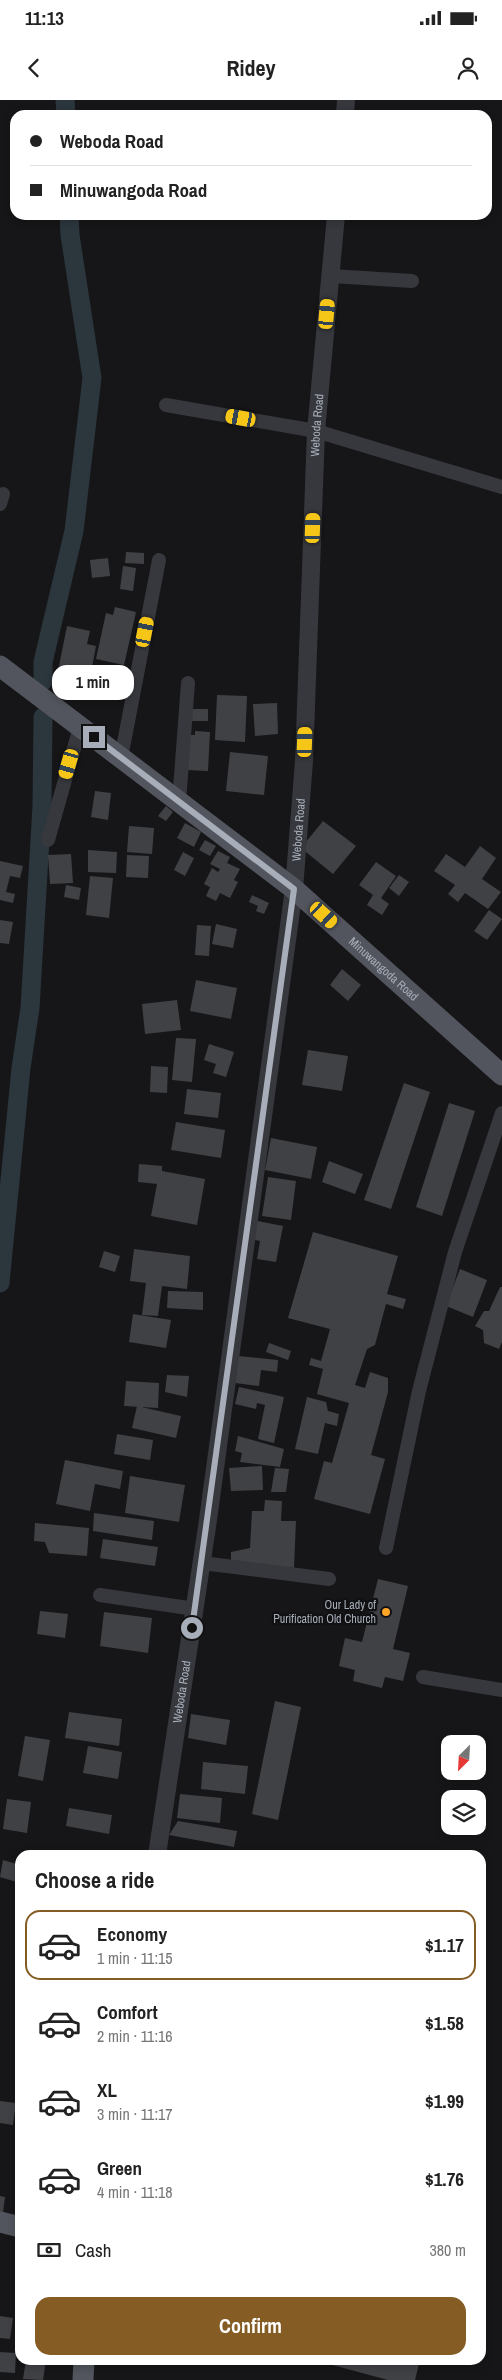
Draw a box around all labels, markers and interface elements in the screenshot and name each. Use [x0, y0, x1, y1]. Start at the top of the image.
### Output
text: 11:13 [25, 5, 64, 31]
text: Ridey [226, 53, 276, 83]
icon: back [20, 54, 48, 82]
icon: person [454, 54, 482, 82]
text: Weboda Road [60, 128, 164, 154]
text: Minuwangoda Road [60, 177, 207, 203]
car [318, 298, 335, 330]
street label: Weboda Road [307, 393, 327, 457]
car [224, 408, 257, 428]
car [304, 513, 321, 543]
car [134, 616, 155, 648]
callout: 1 min [53, 664, 135, 700]
text: 1 min [76, 671, 110, 693]
route end [83, 726, 105, 748]
car [296, 727, 313, 757]
car [57, 748, 80, 780]
street label: Weboda Road [288, 798, 309, 862]
car [307, 899, 340, 931]
street label: Minuwangoda Road [345, 934, 422, 1004]
place label: Our Lady of Purification Old Church [273, 1597, 376, 1627]
marker: Our Lady of Purification Old Church [380, 1606, 392, 1618]
route start [181, 1617, 203, 1639]
street label: Weboda Road [169, 1660, 195, 1724]
north arrow [441, 1735, 486, 1780]
map controls [441, 1735, 486, 1835]
button: layers [441, 1790, 486, 1835]
text: Choose a ride [35, 1865, 154, 1895]
text: Economy [97, 1921, 167, 1947]
icon: car [37, 1923, 82, 1968]
text: $1.17 [425, 1932, 464, 1958]
text: 1 min · 11:15 [97, 1947, 173, 1969]
text: Comfort [97, 1999, 158, 2025]
icon: car [37, 2001, 82, 2046]
text: $1.58 [425, 2010, 464, 2036]
text: 2 min · 11:16 [97, 2025, 173, 2047]
text: XL [97, 2077, 117, 2103]
icon: car [37, 2079, 82, 2124]
text: $1.99 [425, 2088, 464, 2114]
text: 3 min · 11:17 [97, 2103, 173, 2125]
text: Green [97, 2155, 142, 2181]
icon: car [37, 2157, 82, 2202]
text: $1.76 [425, 2166, 464, 2192]
text: 4 min · 11:18 [97, 2181, 173, 2203]
icon: cash [35, 2236, 63, 2264]
text: Cash [75, 2237, 111, 2263]
text: 380 m [430, 2239, 466, 2261]
button: Confirm [35, 2297, 466, 2355]

